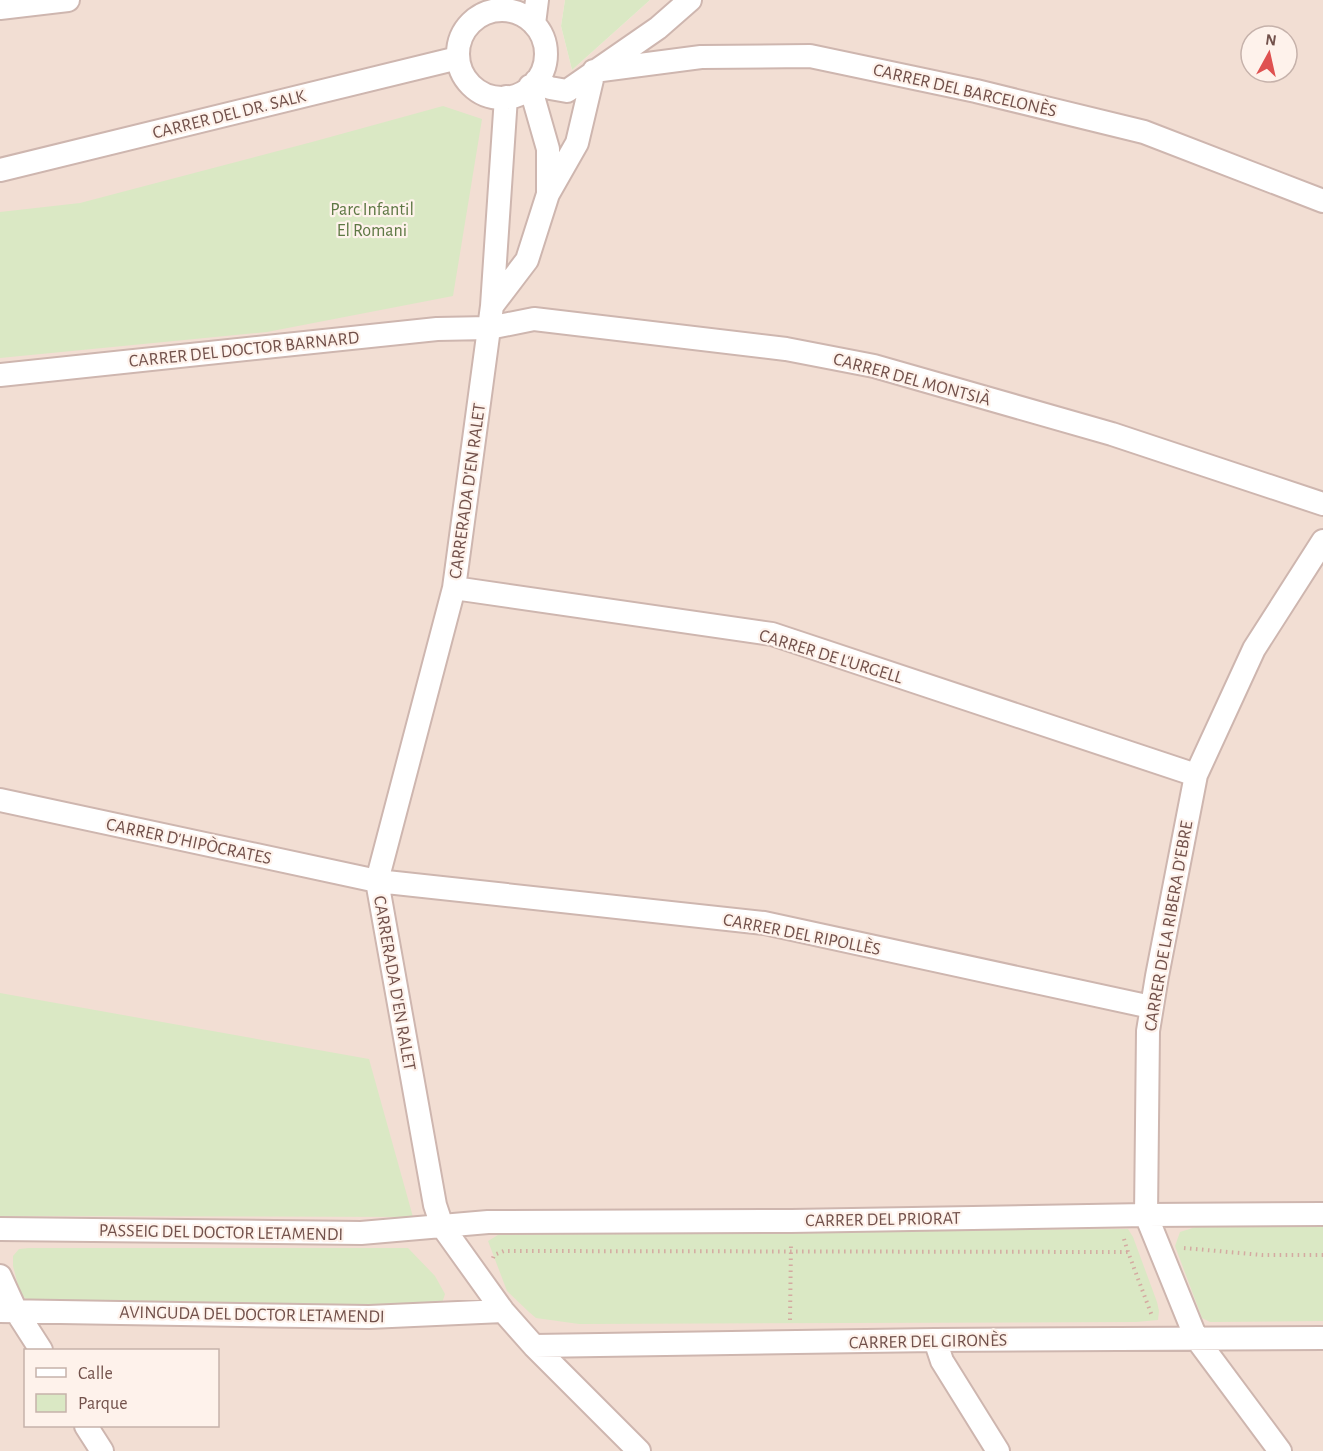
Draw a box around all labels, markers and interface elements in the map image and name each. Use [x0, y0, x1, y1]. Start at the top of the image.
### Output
north arrow [1239, 24, 1299, 84]
text: N [1264, 31, 1278, 49]
street label: CARRER DEL BARCELONÈS [871, 58, 1059, 121]
street label: CARRER DEL DR. SALK [151, 87, 308, 143]
park label: Parc Infantil El Romani [330, 201, 414, 240]
street label: CARRER DEL DOCTOR BARNARD [128, 329, 360, 371]
street label: CARRER DEL MONTSIÀ [831, 347, 994, 410]
street label: CARRERADA D'EN RALET [447, 402, 489, 580]
street label: CARRER DE L'URGELL [757, 627, 905, 687]
street label: CARRER D'HIPÒCRATES [105, 813, 274, 868]
street label: CARRER DE LA RIBERA D'EBRE [1142, 819, 1196, 1033]
street label: CARRERADA D'EN RALET [370, 894, 418, 1072]
street label: CARRER DEL RIPOLLÈS [722, 908, 883, 959]
street label: CARRER DEL PRIORAT [805, 1210, 961, 1230]
street label: PASSEIG DEL DOCTOR LETAMENDI [99, 1222, 343, 1244]
street label: AVINGUDA DEL DOCTOR LETAMENDI [119, 1304, 385, 1326]
street label: CARRER DEL GIRONÈS [849, 1329, 1007, 1352]
legend [24, 1349, 219, 1427]
text: Calle [78, 1365, 113, 1383]
text: Parque [78, 1395, 127, 1413]

